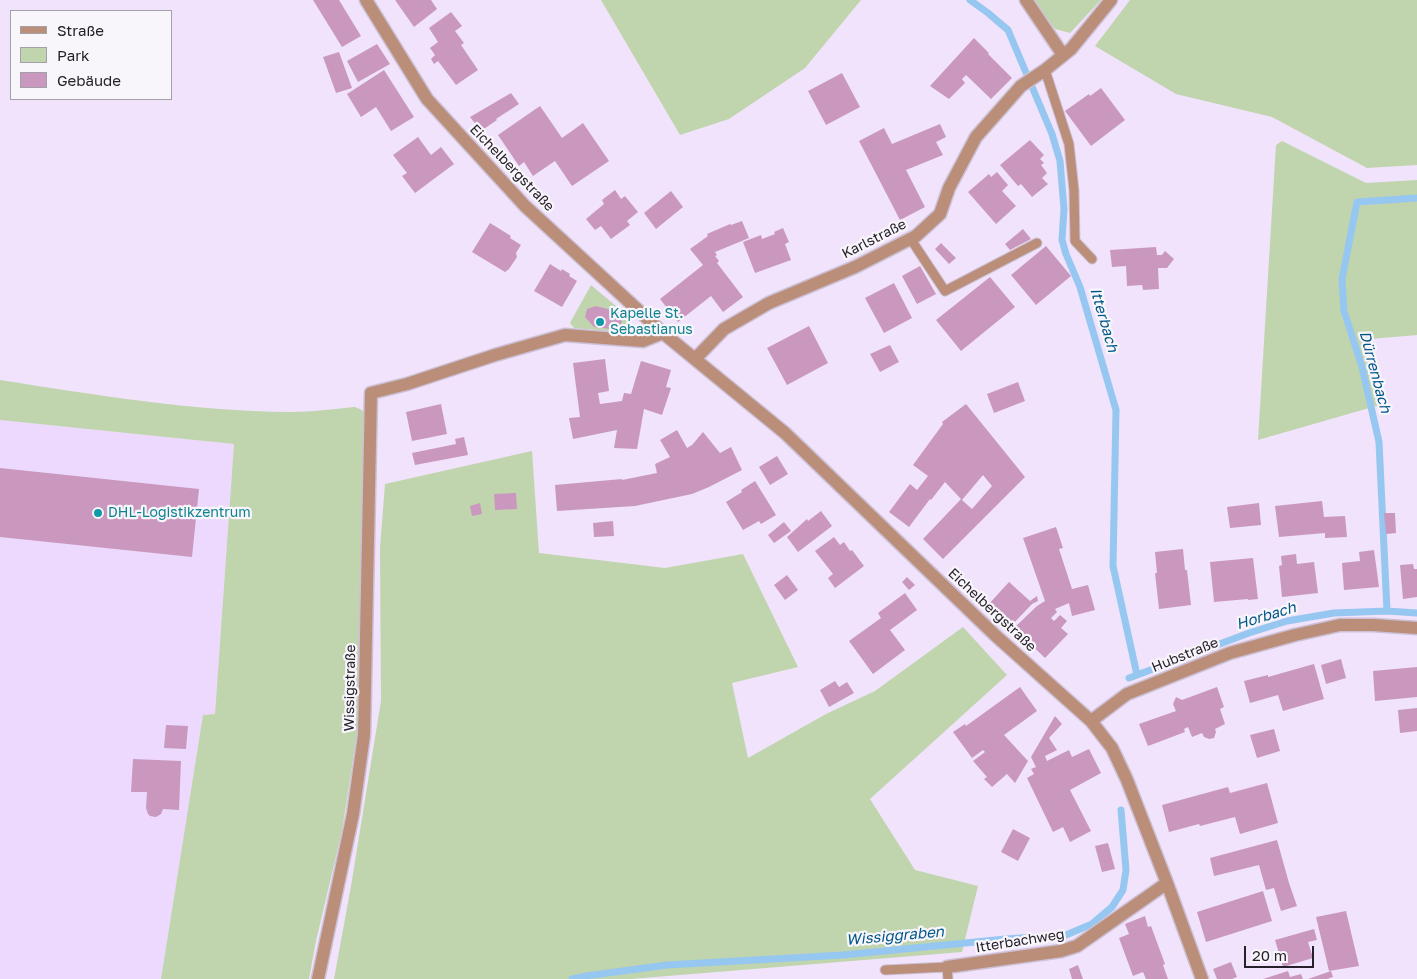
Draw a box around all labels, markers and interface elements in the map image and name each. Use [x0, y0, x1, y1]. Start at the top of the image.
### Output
legend [10, 10, 172, 100]
text: Straße [57, 21, 104, 39]
text: Park [57, 46, 89, 64]
text: Gebäude [57, 71, 121, 89]
street label: Eichelbergstraße [466, 121, 558, 215]
street label: Karlstraße [839, 216, 909, 262]
water label: Itterbach [1086, 286, 1122, 354]
place label: Kapelle St. Sebastianus [610, 306, 693, 338]
marker: Kapelle St. Sebastianus [594, 316, 606, 328]
water label: Dürrenbach [1355, 329, 1395, 415]
place label: DHL-Logistikzentrum [108, 505, 251, 521]
marker: DHL-Logistikzentrum [92, 507, 104, 519]
street label: Eichelbergstraße [944, 565, 1040, 655]
water label: Horbach [1234, 598, 1298, 634]
street label: Hubstraße [1149, 634, 1221, 676]
street label: Wissigstraße [341, 644, 359, 732]
water label: Wissiggraben [845, 923, 945, 949]
street label: Itterbachweg [974, 926, 1066, 956]
scale bar [1247, 936, 1317, 968]
text: 20 m [1252, 946, 1287, 964]

